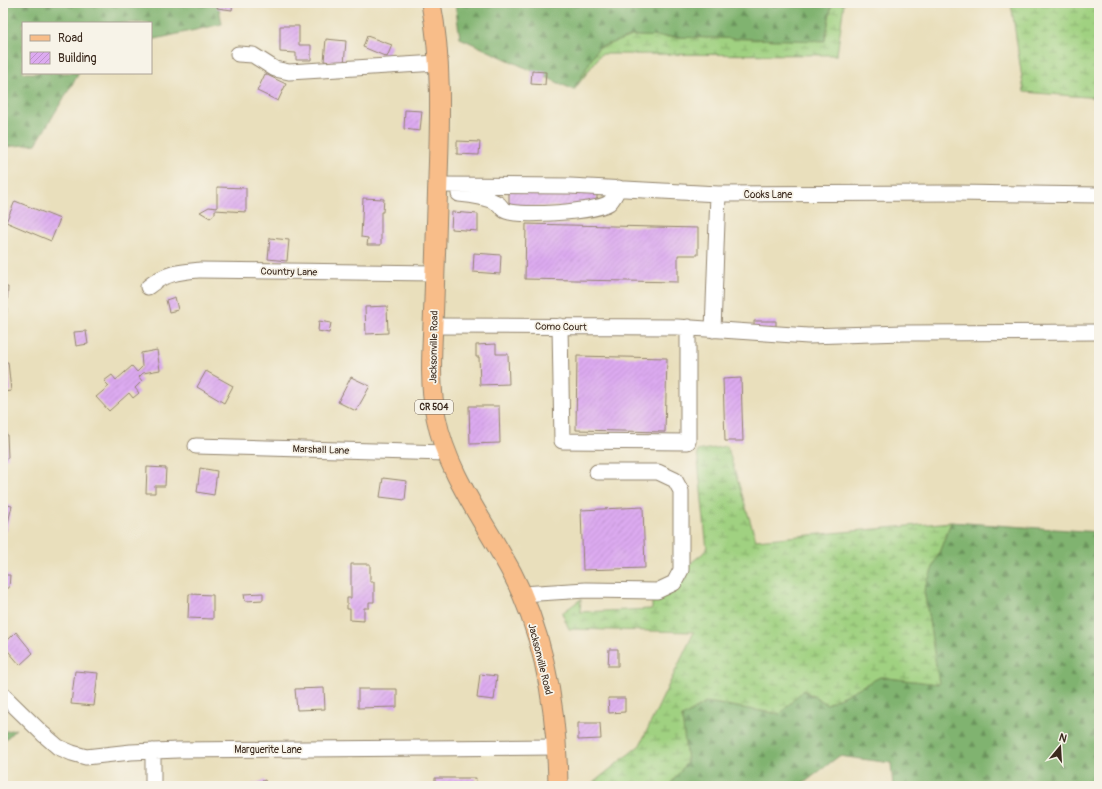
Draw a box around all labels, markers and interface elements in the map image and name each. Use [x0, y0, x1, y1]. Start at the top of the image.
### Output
legend [22, 22, 152, 74]
text: Road [58, 31, 83, 46]
text: Building [58, 51, 97, 66]
street label: Cooks Lane [744, 189, 792, 201]
street label: Country Lane [261, 266, 318, 278]
street label: Jacksonville Road [427, 310, 441, 384]
street label: Como Court [535, 321, 588, 333]
road number: CR 504 [415, 400, 453, 414]
street label: Marshall Lane [292, 443, 350, 457]
street label: Jacksonville Road [525, 622, 555, 696]
north arrow [1040, 727, 1080, 767]
text: N [1057, 731, 1069, 745]
street label: Marguerite Lane [234, 744, 302, 756]

